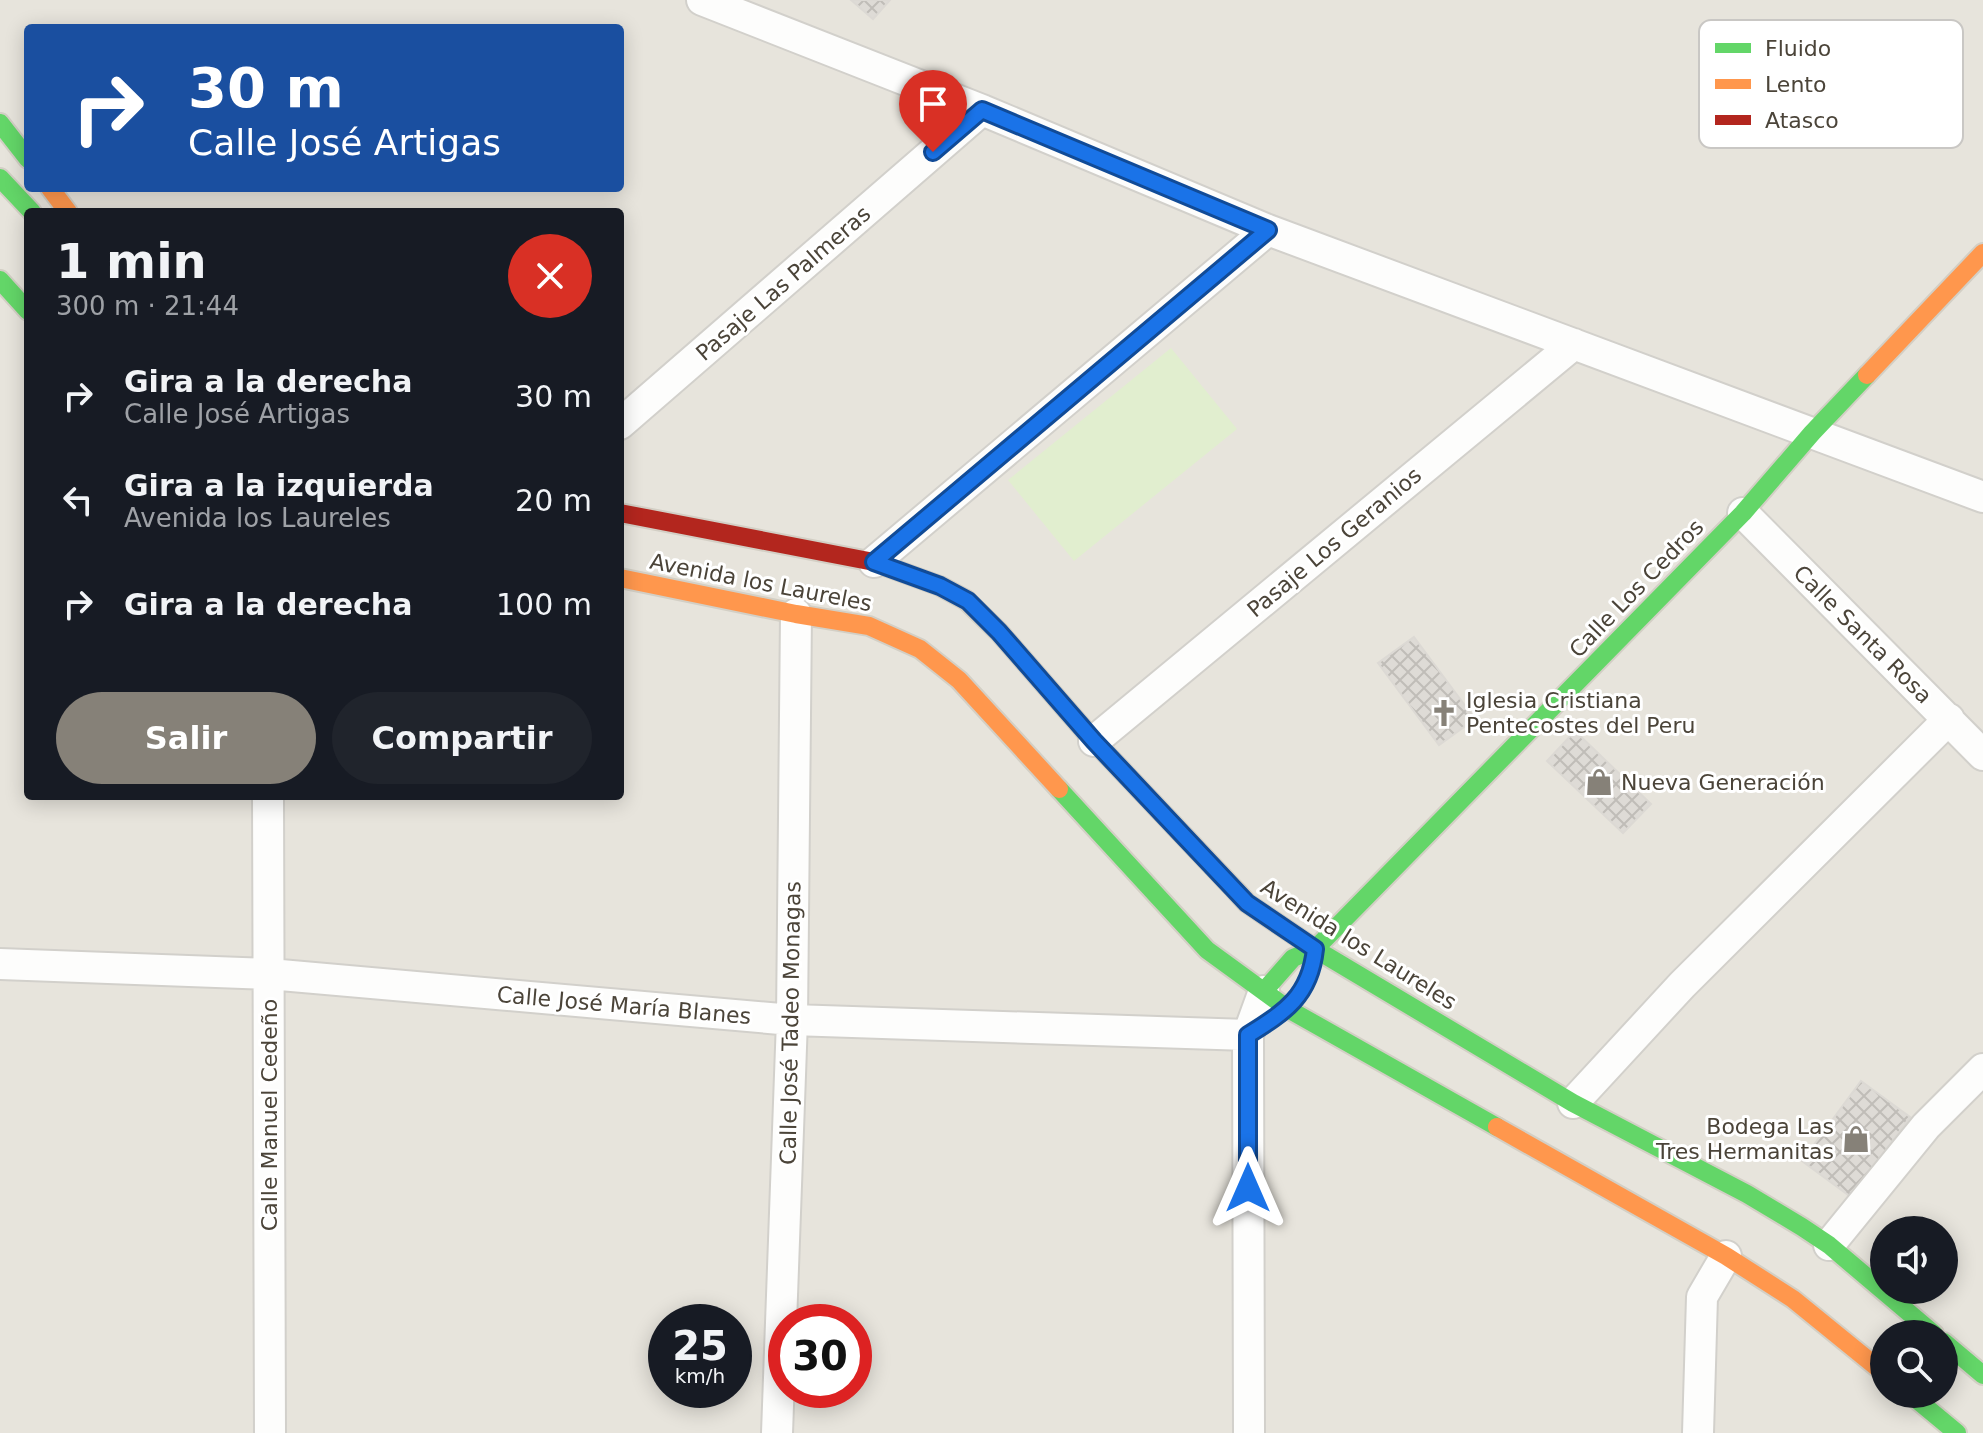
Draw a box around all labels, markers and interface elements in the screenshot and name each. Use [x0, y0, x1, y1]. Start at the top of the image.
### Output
legend [1699, 20, 1963, 148]
text: Fluido [1765, 36, 1831, 61]
text: 30 m [188, 55, 344, 120]
icon: right [56, 56, 160, 160]
pin [899, 70, 967, 152]
text: Lento [1765, 72, 1826, 97]
icon: arrive [911, 82, 955, 126]
text: Atasco [1765, 108, 1839, 133]
text: Calle José Artigas [188, 122, 501, 163]
street label: Pasaje Las Palmeras [691, 201, 875, 366]
text: 1 min [56, 233, 207, 289]
button: close [508, 234, 592, 318]
text: 300 m · 21:44 [56, 291, 239, 321]
text: Gira a la derecha [124, 364, 412, 399]
icon: right [56, 374, 100, 418]
text: 30 m [515, 379, 592, 414]
text: Calle José Artigas [124, 399, 350, 429]
street label: Pasaje Los Geranios [1242, 462, 1426, 622]
text: Gira a la izquierda [124, 468, 434, 503]
icon: left [56, 478, 100, 522]
text: 20 m [515, 483, 592, 518]
text: Avenida los Laureles [124, 503, 391, 533]
street label: Calle Los Cedros [1564, 514, 1708, 662]
street label: Avenida los Laureles [648, 549, 874, 616]
street label: Calle Santa Rosa [1788, 560, 1937, 709]
icon: right [56, 582, 100, 626]
text: Gira a la derecha [124, 587, 412, 622]
text: 100 m [496, 587, 592, 622]
place label: Iglesia Cristiana Pentecostes del Peru [1466, 688, 1695, 738]
button: Salir [56, 692, 316, 784]
button: Compartir [332, 692, 592, 784]
church icon: Iglesia Cristiana Pentecostes del Peru [1429, 698, 1459, 728]
shop icon: Nueva Generación [1584, 767, 1614, 797]
place label: Nueva Generación [1621, 770, 1825, 795]
street label: Avenida los Laureles [1256, 874, 1461, 1015]
street label: Calle José Tadeo Monagas [776, 881, 805, 1165]
street label: Calle José María Blanes [496, 982, 752, 1029]
street label: Calle Manuel Cedeño [257, 999, 282, 1231]
place label: Bodega Las Tres Hermanitas [1655, 1114, 1834, 1164]
shop icon: Bodega Las Tres Hermanitas [1841, 1124, 1871, 1154]
position arrow [1206, 1146, 1290, 1230]
map controls [1870, 1216, 1958, 1408]
button: sound [1870, 1216, 1958, 1304]
speed limit sign: 30 [768, 1304, 872, 1408]
button: search [1870, 1320, 1958, 1408]
text: 25 [672, 1323, 728, 1369]
text: km/h [675, 1364, 725, 1388]

